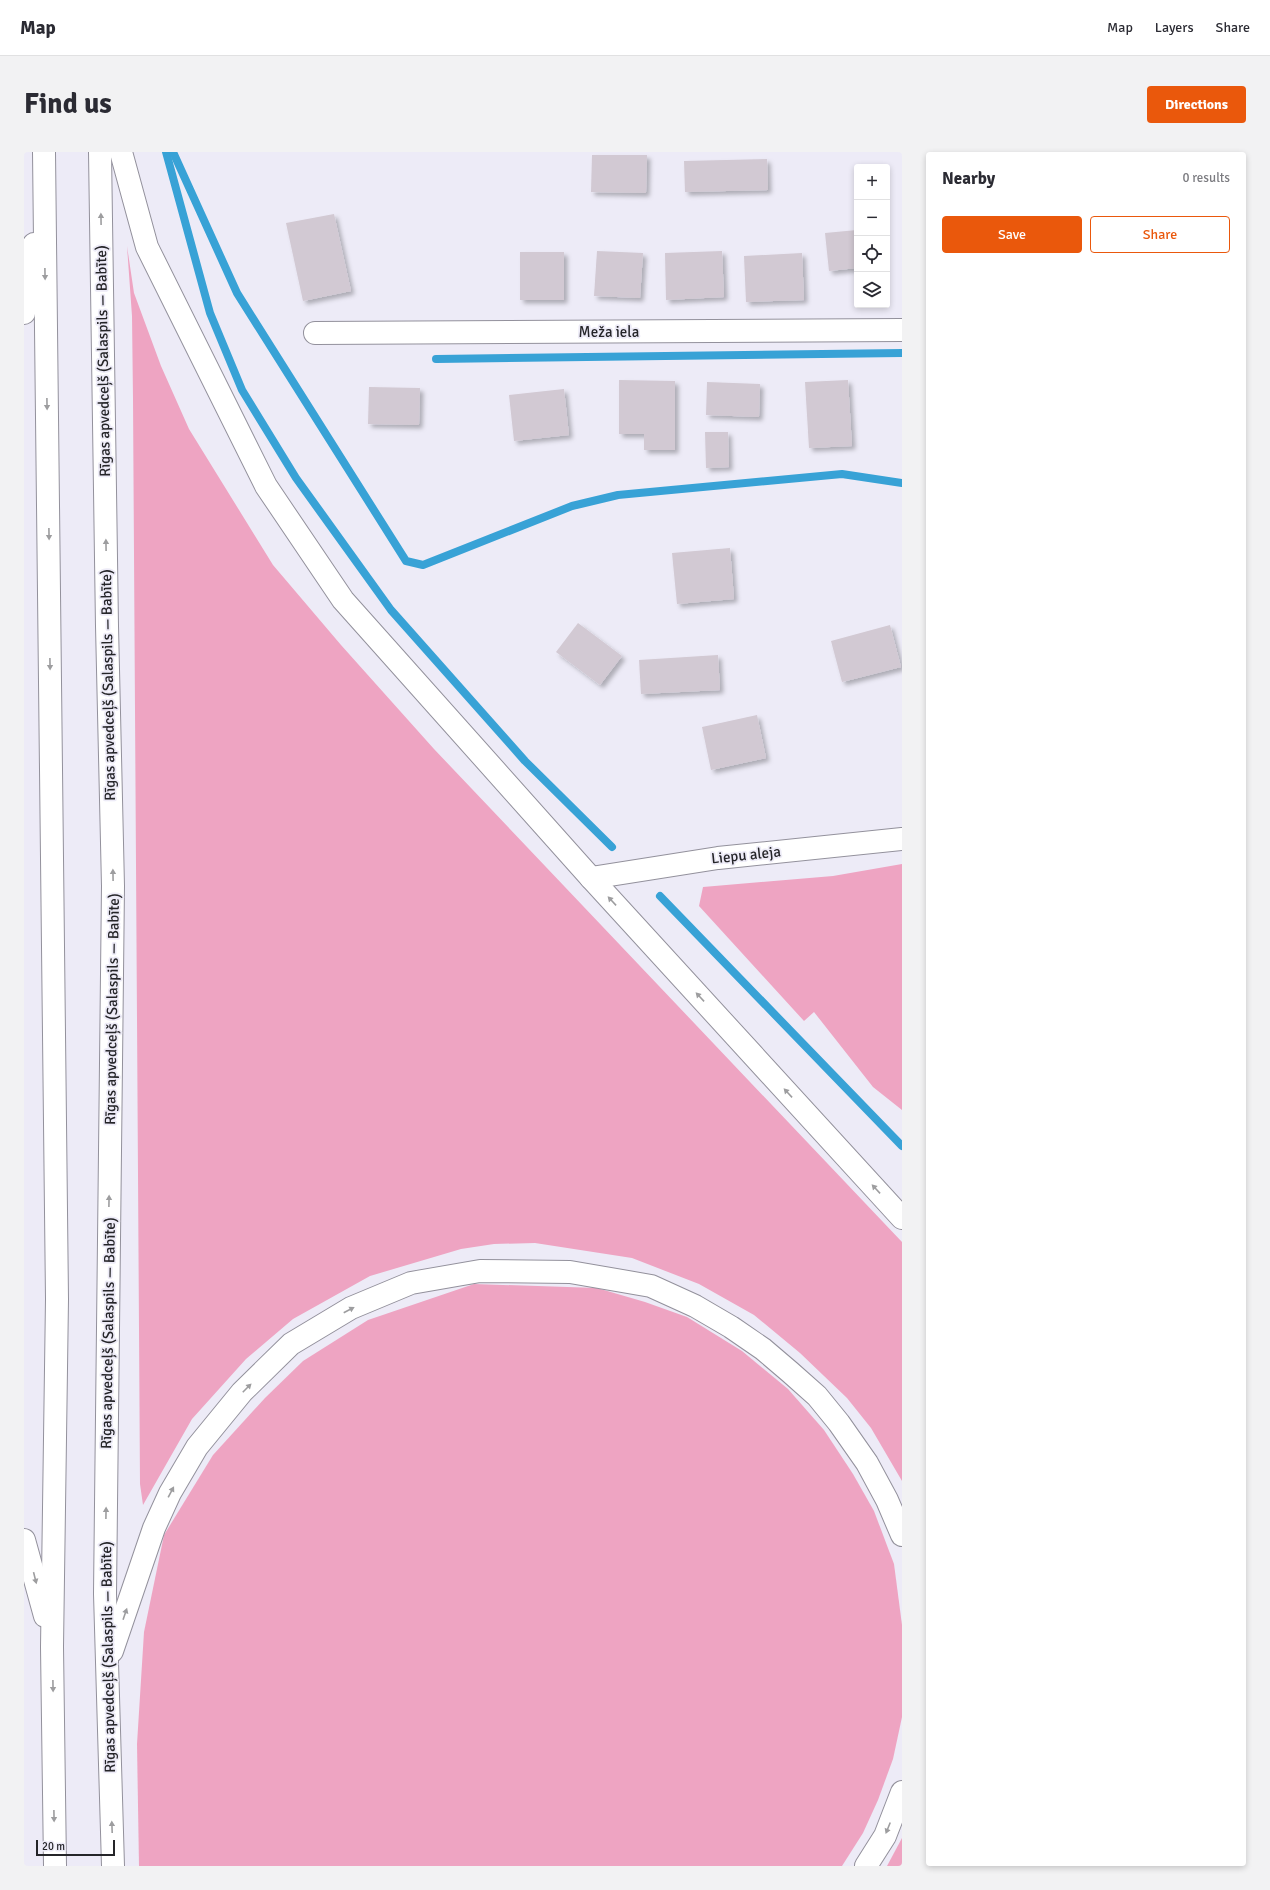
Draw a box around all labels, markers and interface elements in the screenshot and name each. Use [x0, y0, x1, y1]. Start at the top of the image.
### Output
text: Map [20, 16, 56, 40]
text: Map [1107, 19, 1133, 36]
text: Layers [1155, 19, 1194, 36]
text: Share [1216, 19, 1250, 36]
button: Directions [1147, 86, 1246, 123]
text: Find us [24, 87, 112, 121]
map controls [854, 164, 890, 308]
button: + [854, 164, 890, 200]
text: Nearby [942, 168, 995, 189]
text: 0 results [1182, 170, 1230, 186]
button: − [854, 200, 890, 236]
one-way arrow [98, 212, 104, 225]
button: Save [942, 216, 1082, 253]
button: Share [1090, 216, 1230, 253]
button: locate [854, 236, 890, 272]
street label: Rīgas apvedceļš (Salaspils — Babīte) [92, 245, 115, 477]
one-way arrow [42, 268, 48, 281]
button: layers [854, 272, 890, 308]
street label: Meža iela [579, 323, 639, 341]
one-way arrow [44, 398, 50, 411]
one-way arrow [45, 528, 52, 540]
one-way arrow [103, 538, 109, 551]
street label: Rīgas apvedceļš (Salaspils — Babīte) [97, 569, 120, 801]
one-way arrow [47, 658, 53, 671]
street label: Liepu aleja [710, 842, 782, 868]
one-way arrow [109, 869, 116, 881]
street label: Rīgas apvedceļš (Salaspils — Babīte) [101, 893, 124, 1125]
one-way arrow [608, 897, 617, 906]
one-way arrow [695, 992, 705, 1002]
one-way arrow [783, 1088, 793, 1098]
one-way arrow [871, 1184, 880, 1194]
one-way arrow [106, 1195, 113, 1207]
street label: Rīgas apvedceļš (Salaspils — Babīte) [97, 1217, 120, 1449]
one-way arrow [344, 1306, 355, 1313]
one-way arrow [242, 1383, 252, 1393]
one-way arrow [168, 1487, 174, 1498]
one-way arrow [103, 1506, 109, 1519]
street label: Rīgas apvedceļš (Salaspils — Babīte) [97, 1541, 120, 1773]
one-way arrow [33, 1571, 39, 1584]
one-way arrow [122, 1608, 128, 1620]
one-way arrow [50, 1680, 56, 1693]
one-way arrow [51, 1810, 57, 1823]
one-way arrow [109, 1820, 115, 1833]
one-way arrow [884, 1823, 890, 1835]
scale bar [36, 1838, 115, 1857]
text: 20 m [42, 1840, 65, 1853]

